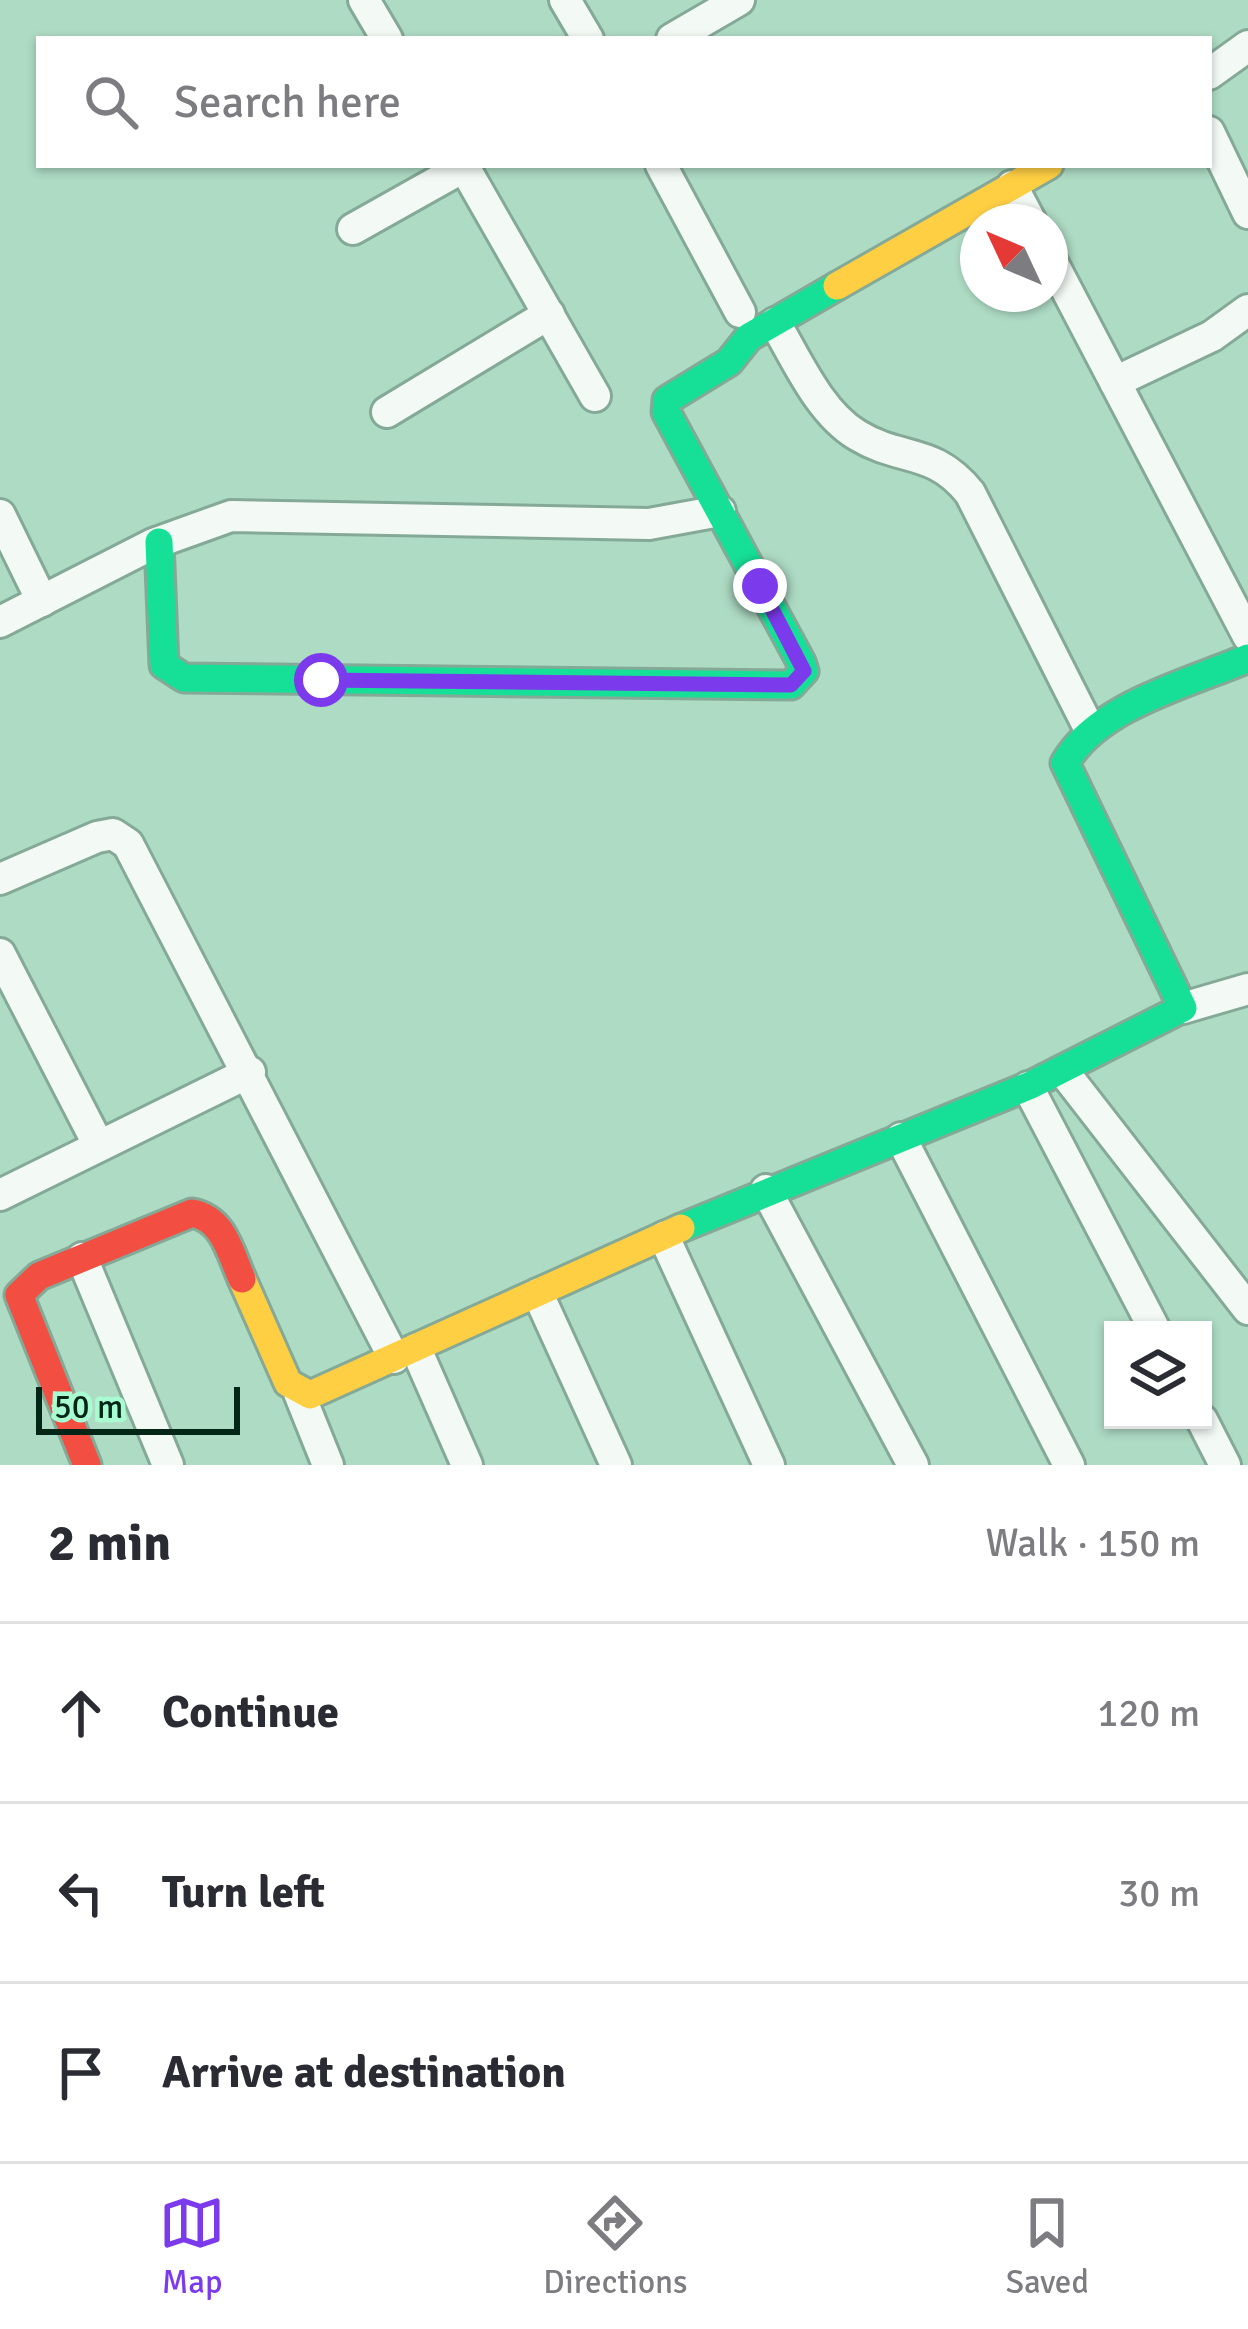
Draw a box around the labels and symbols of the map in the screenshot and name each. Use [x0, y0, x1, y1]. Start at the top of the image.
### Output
north arrow [960, 204, 1068, 312]
route end [733, 559, 787, 613]
route start [294, 653, 348, 707]
scale bar [36, 1381, 240, 1434]

